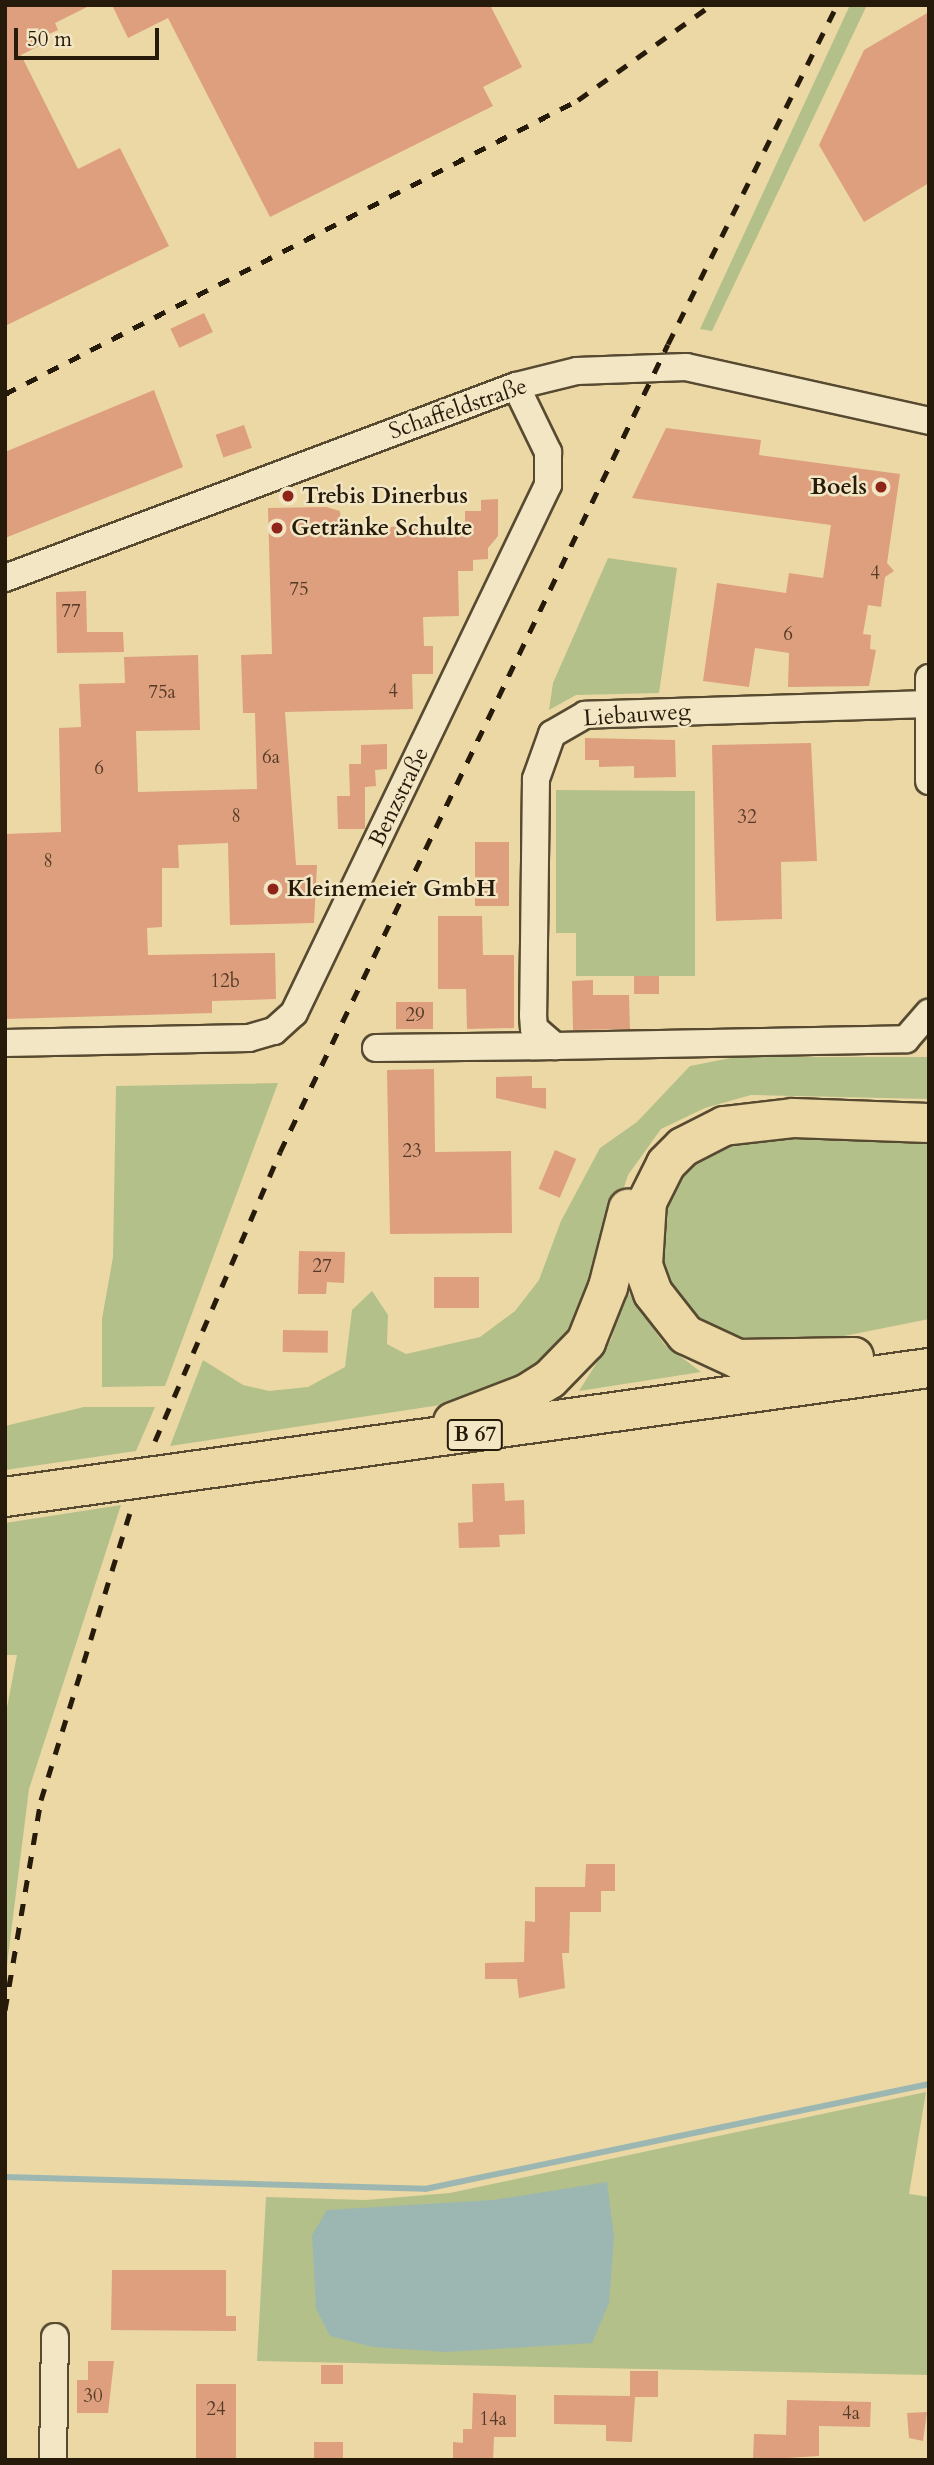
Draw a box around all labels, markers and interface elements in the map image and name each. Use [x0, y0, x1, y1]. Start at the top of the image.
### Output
scale bar [18, 14, 163, 58]
text: 50 m [27, 25, 72, 54]
street label: Schaffeldstraße [385, 372, 531, 446]
place label: Boels [810, 473, 867, 501]
marker: Boels [873, 479, 889, 495]
place label: Trebis Dinerbus [302, 482, 468, 510]
marker: Trebis Dinerbus [280, 488, 296, 504]
place label: Getränke Schulte [291, 514, 473, 542]
marker: Getränke Schulte [269, 520, 285, 536]
house number: 4 [870, 563, 880, 585]
house number: 75 [289, 579, 309, 601]
house number: 77 [61, 601, 81, 623]
house number: 6 [783, 624, 793, 646]
house number: 4 [388, 681, 398, 703]
house number: 75a [148, 682, 176, 704]
street label: Liebauweg [582, 697, 692, 733]
street label: Benzstraße [363, 743, 435, 851]
house number: 6a [262, 747, 280, 769]
house number: 6 [94, 758, 104, 780]
house number: 8 [231, 806, 241, 828]
house number: 32 [737, 807, 757, 829]
house number: 8 [43, 851, 53, 873]
place label: Kleinemeier GmbH [287, 875, 496, 903]
marker: Kleinemeier GmbH [265, 881, 281, 897]
house number: 12b [210, 971, 240, 993]
house number: 29 [405, 1005, 425, 1027]
house number: 23 [402, 1141, 422, 1163]
house number: 27 [312, 1256, 332, 1278]
road number: B 67 [445, 1418, 505, 1452]
house number: 30 [83, 2386, 103, 2408]
house number: 24 [206, 2399, 226, 2421]
house number: 4a [842, 2403, 860, 2425]
house number: 14a [479, 2409, 507, 2431]

